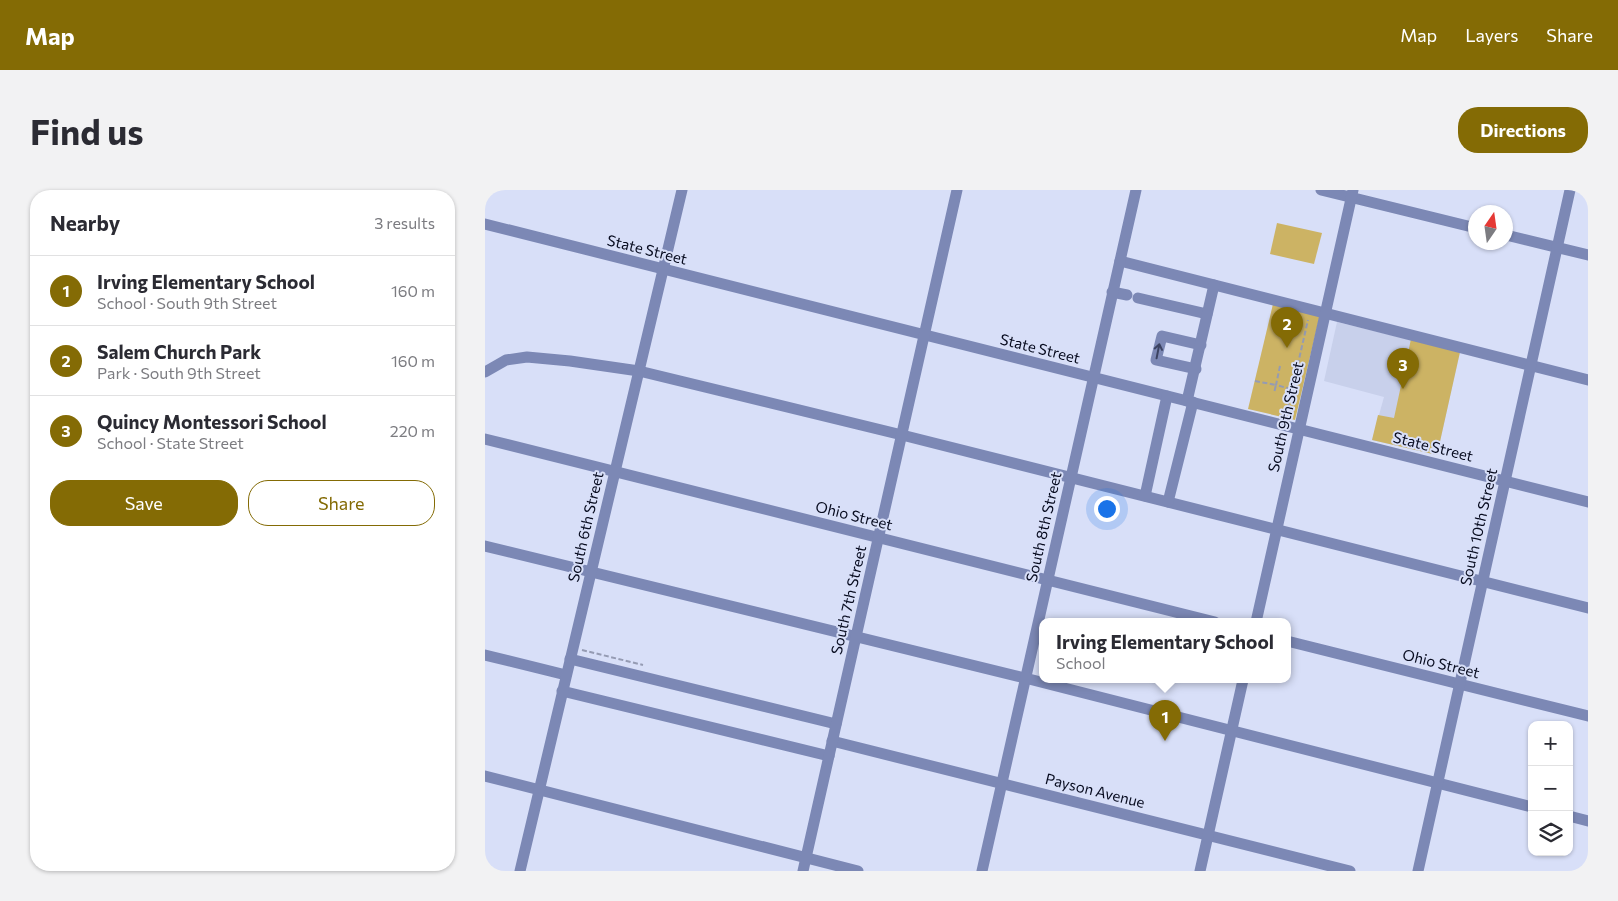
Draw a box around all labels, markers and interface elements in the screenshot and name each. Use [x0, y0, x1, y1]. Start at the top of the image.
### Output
text: Map [25, 21, 75, 50]
text: Map [1400, 24, 1437, 46]
text: Layers [1465, 24, 1518, 46]
text: Share [1546, 24, 1593, 46]
button: Directions [1458, 107, 1588, 153]
text: Find us [30, 109, 144, 152]
north arrow [1468, 205, 1513, 250]
text: Nearby [50, 210, 120, 235]
text: 3 results [374, 213, 435, 232]
street label: State Street [605, 230, 689, 268]
text: Irving Elementary School [97, 270, 315, 293]
text: 1 [62, 281, 70, 300]
text: 160 m [391, 281, 435, 300]
text: School · South 9th Street [97, 293, 277, 312]
pin: 2 [1271, 307, 1303, 348]
street label: State Street [998, 329, 1082, 367]
text: Salem Church Park [97, 340, 261, 363]
one-way arrow [1154, 344, 1164, 360]
pin: 3 [1387, 348, 1419, 389]
text: 2 [61, 351, 71, 370]
text: 160 m [391, 351, 435, 370]
street label: South 9th Street [1264, 360, 1306, 474]
text: Park · South 9th Street [97, 363, 261, 382]
text: Quincy Montessori School [97, 410, 327, 433]
text: 3 [61, 421, 71, 440]
text: 220 m [390, 421, 435, 440]
street label: State Street [1391, 427, 1475, 465]
text: School · State Street [97, 433, 244, 452]
street label: South 10th Street [1456, 466, 1500, 587]
street label: South 6th Street [564, 470, 606, 584]
street label: South 8th Street [1022, 470, 1064, 584]
button: Save [50, 480, 238, 526]
button: Share [248, 480, 435, 526]
your location [1094, 496, 1120, 522]
street label: Ohio Street [814, 497, 895, 533]
street label: South 7th Street [827, 543, 869, 656]
popup [1039, 618, 1291, 683]
text: Irving Elementary School [1056, 630, 1274, 653]
street label: Ohio Street [1401, 645, 1482, 681]
text: School [1056, 653, 1106, 672]
pin: 1 [1149, 700, 1181, 741]
map controls [1528, 721, 1573, 856]
button: + [1528, 721, 1573, 766]
button: − [1528, 766, 1573, 811]
street label: Payson Avenue [1044, 769, 1147, 811]
button: layers [1528, 811, 1573, 856]

